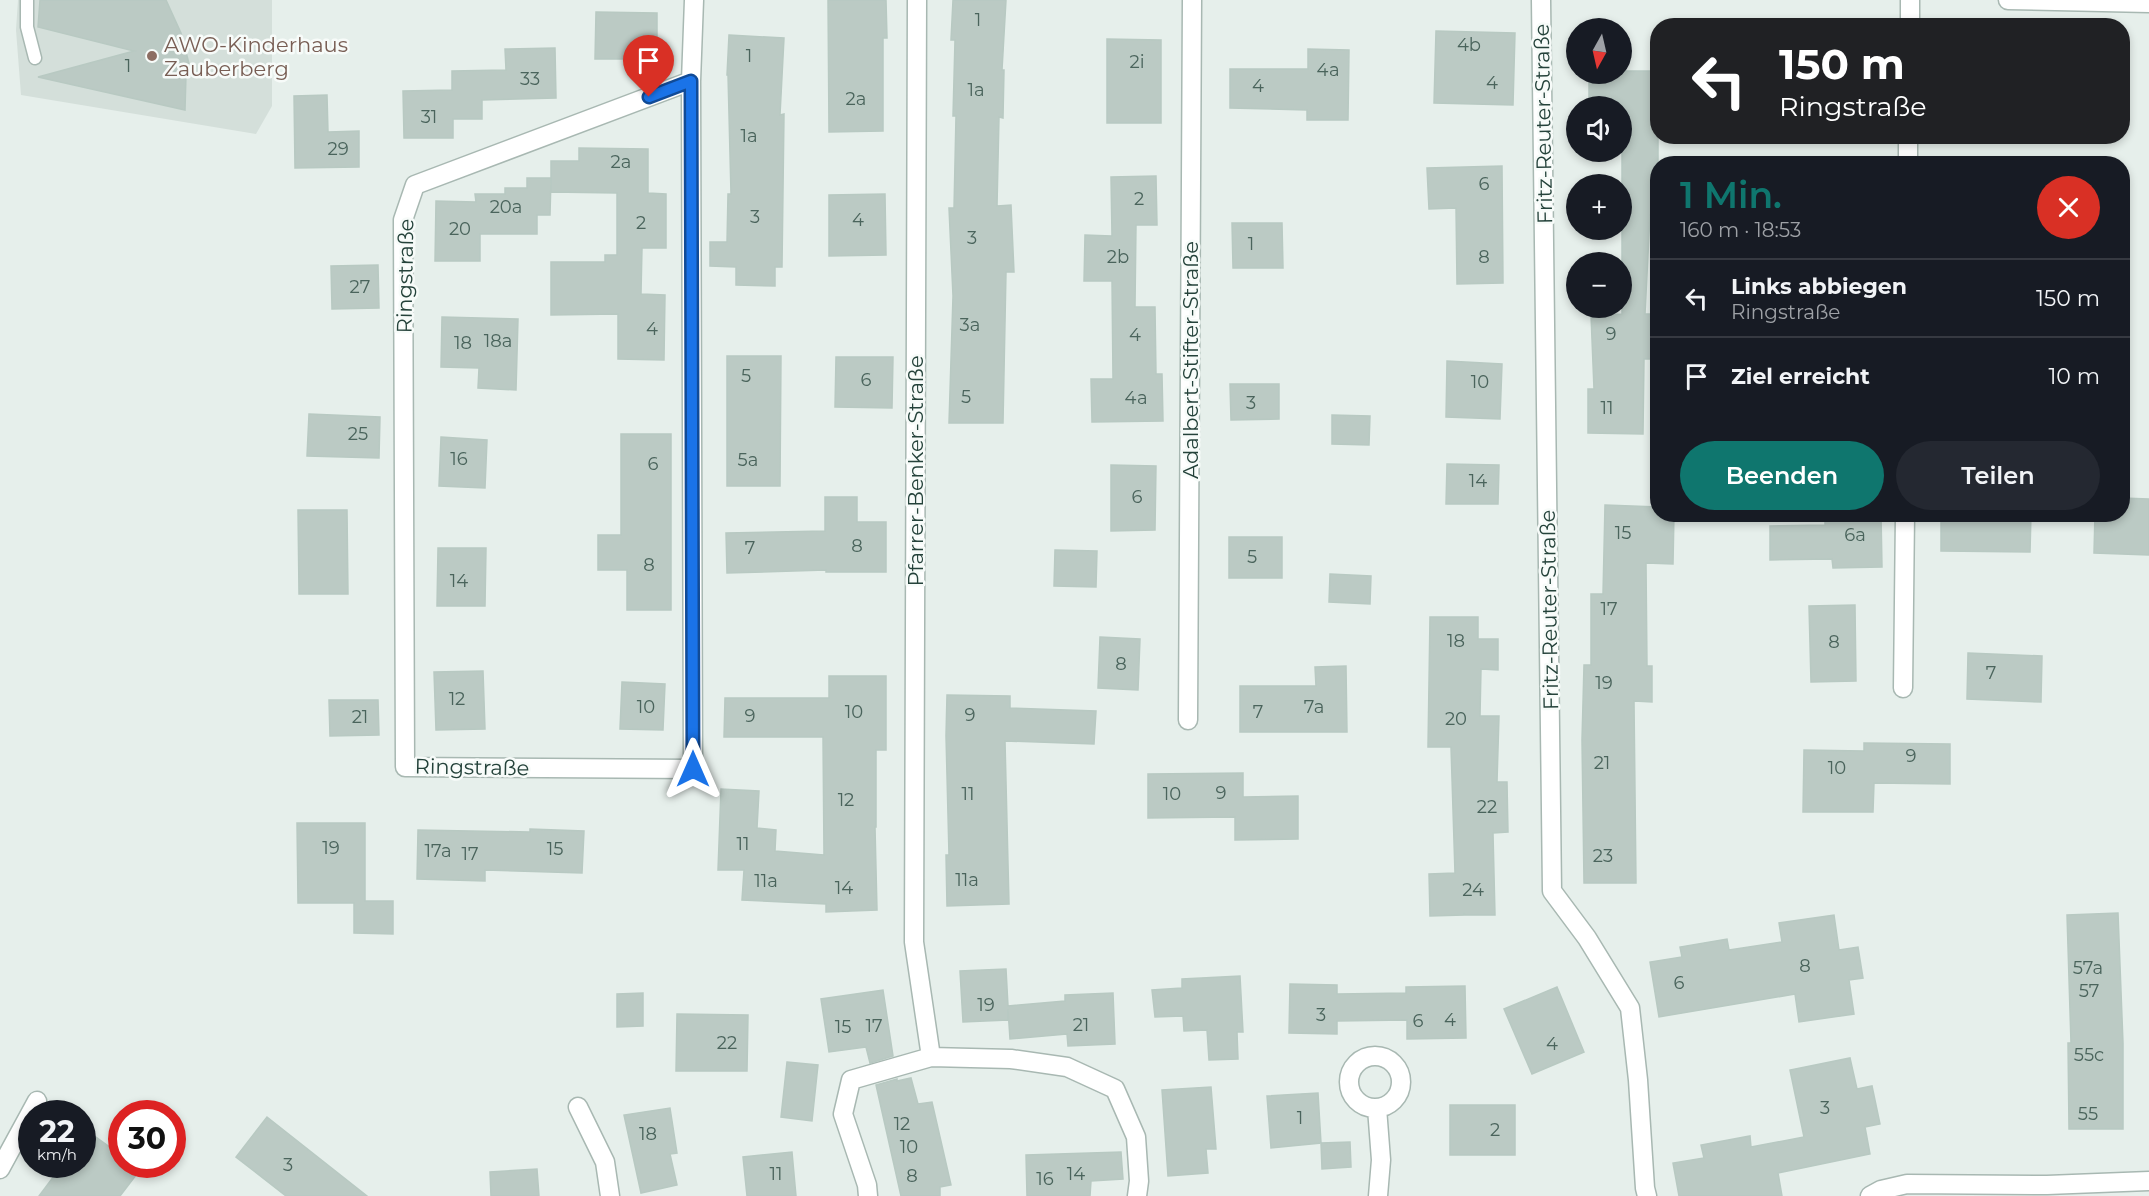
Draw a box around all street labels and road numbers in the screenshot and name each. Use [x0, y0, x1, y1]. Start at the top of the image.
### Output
street label: Fritz-Reuter-Straße [1529, 24, 1557, 224]
street label: Ringstraße [391, 218, 419, 334]
street label: Adalbert-Stifter-Straße [1178, 241, 1203, 479]
street label: Pfarrer-Benker-Straße [903, 355, 928, 587]
street label: Fritz-Reuter-Straße [1535, 510, 1563, 710]
street label: Ringstraße [414, 753, 530, 781]

